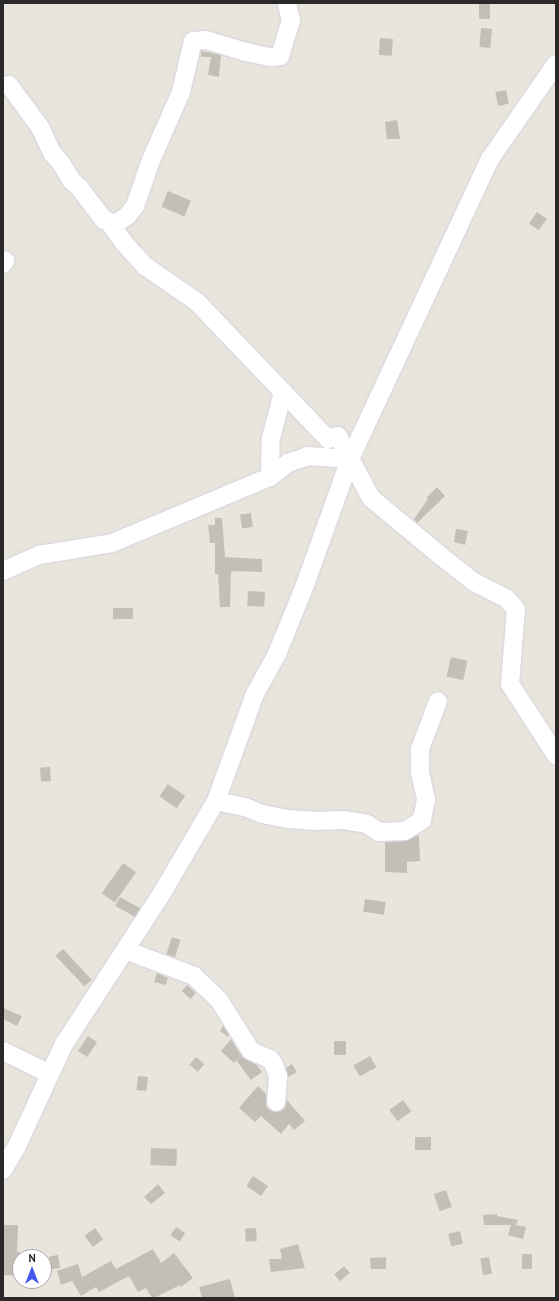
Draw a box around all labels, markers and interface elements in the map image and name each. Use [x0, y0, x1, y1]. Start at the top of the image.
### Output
north arrow [12, 1249, 52, 1289]
text: N [28, 1251, 36, 1265]

